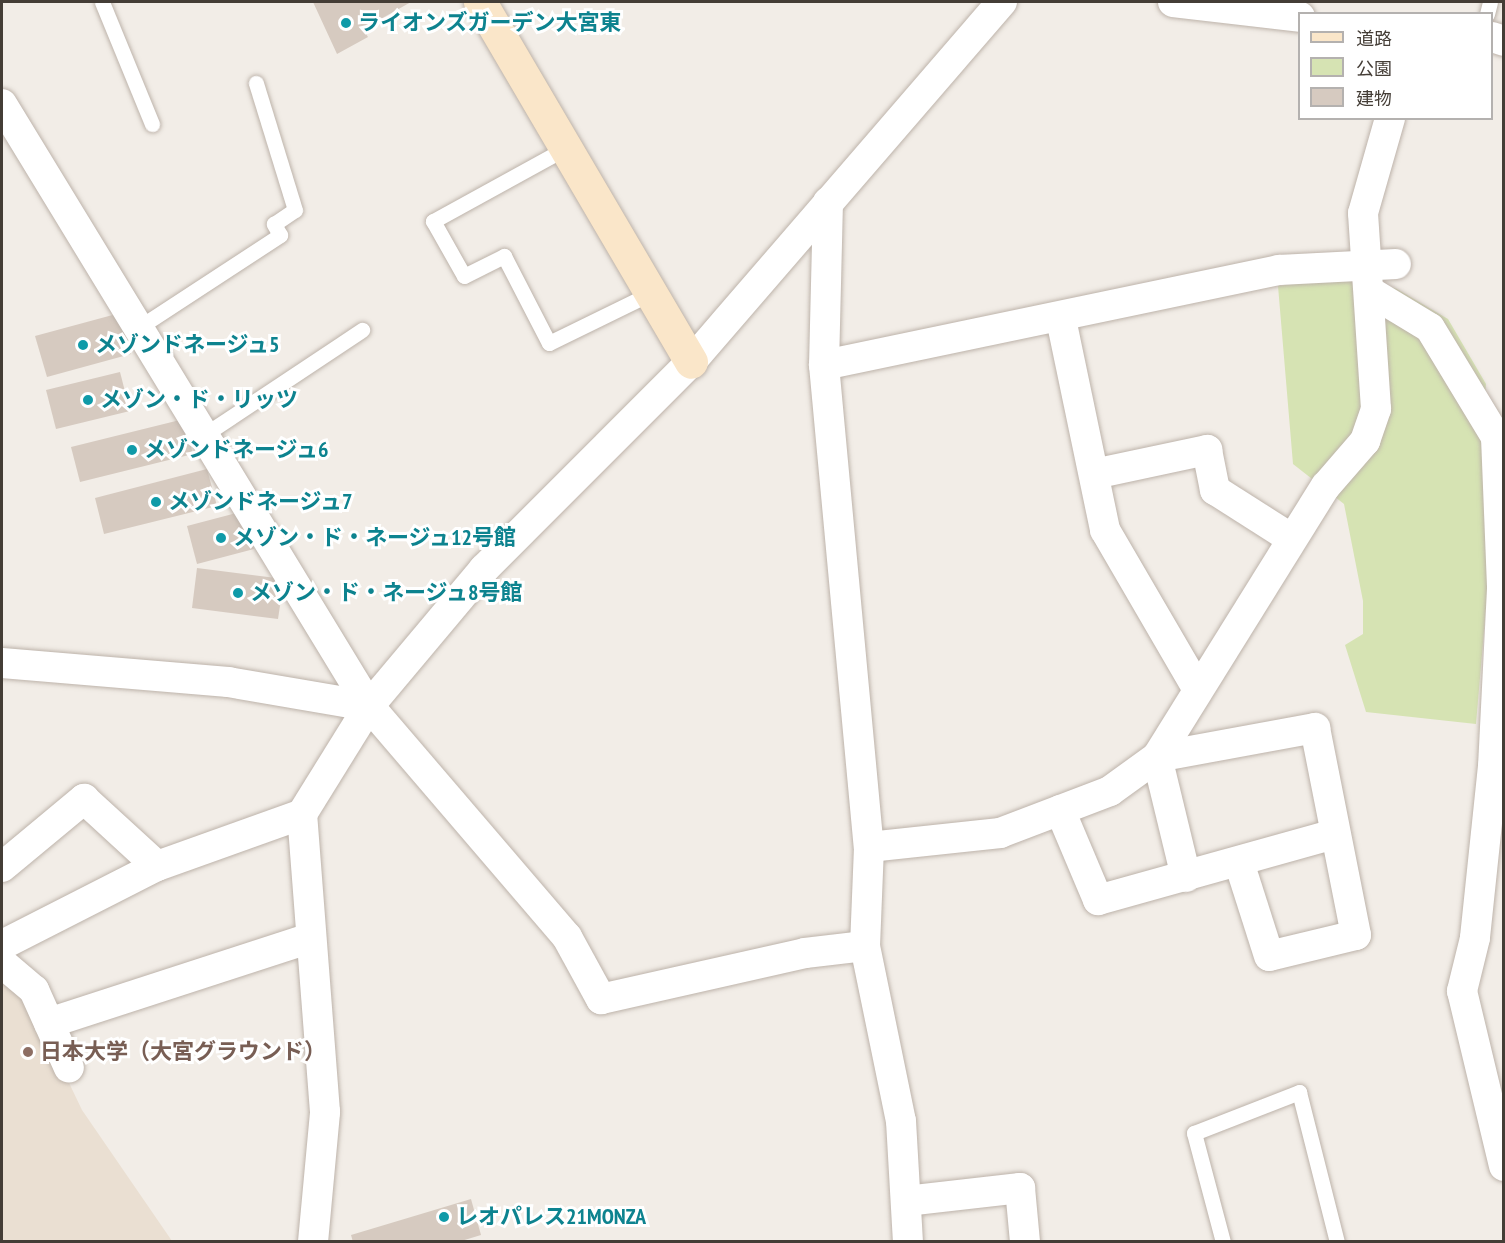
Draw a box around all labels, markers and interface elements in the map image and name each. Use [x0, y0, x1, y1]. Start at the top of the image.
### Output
place label: ライオンズガーデン大宮東 [358, 10, 622, 36]
legend [1298, 12, 1493, 120]
marker: ライオンズガーデン大宮東 [339, 16, 353, 30]
text: 道路 [1356, 27, 1392, 50]
text: 公園 [1356, 57, 1392, 80]
text: 建物 [1356, 87, 1392, 110]
place label: メゾンドネージュ5 [95, 332, 282, 358]
marker: メゾンドネージュ5 [76, 338, 90, 352]
place label: メゾン・ド・リッツ [100, 387, 298, 413]
marker: メゾン・ド・リッツ [81, 393, 95, 407]
place label: メゾンドネージュ6 [144, 437, 331, 463]
marker: メゾンドネージュ6 [125, 443, 139, 457]
place label: メゾンドネージュ7 [168, 489, 355, 515]
marker: メゾンドネージュ7 [149, 495, 163, 509]
place label: メゾン・ド・ネージュ12号館 [233, 525, 518, 551]
marker: メゾン・ド・ネージュ12号館 [214, 531, 228, 545]
place label: メゾン・ド・ネージュ8号館 [250, 580, 525, 606]
marker: メゾン・ド・ネージュ8号館 [231, 586, 245, 600]
place label: 日本大学（大宮グラウンド） [40, 1039, 326, 1065]
marker: 日本大学（大宮グラウンド） [21, 1045, 35, 1059]
place label: レオパレス21MONZA [456, 1204, 646, 1230]
marker: レオパレス21MONZA [437, 1210, 451, 1224]

